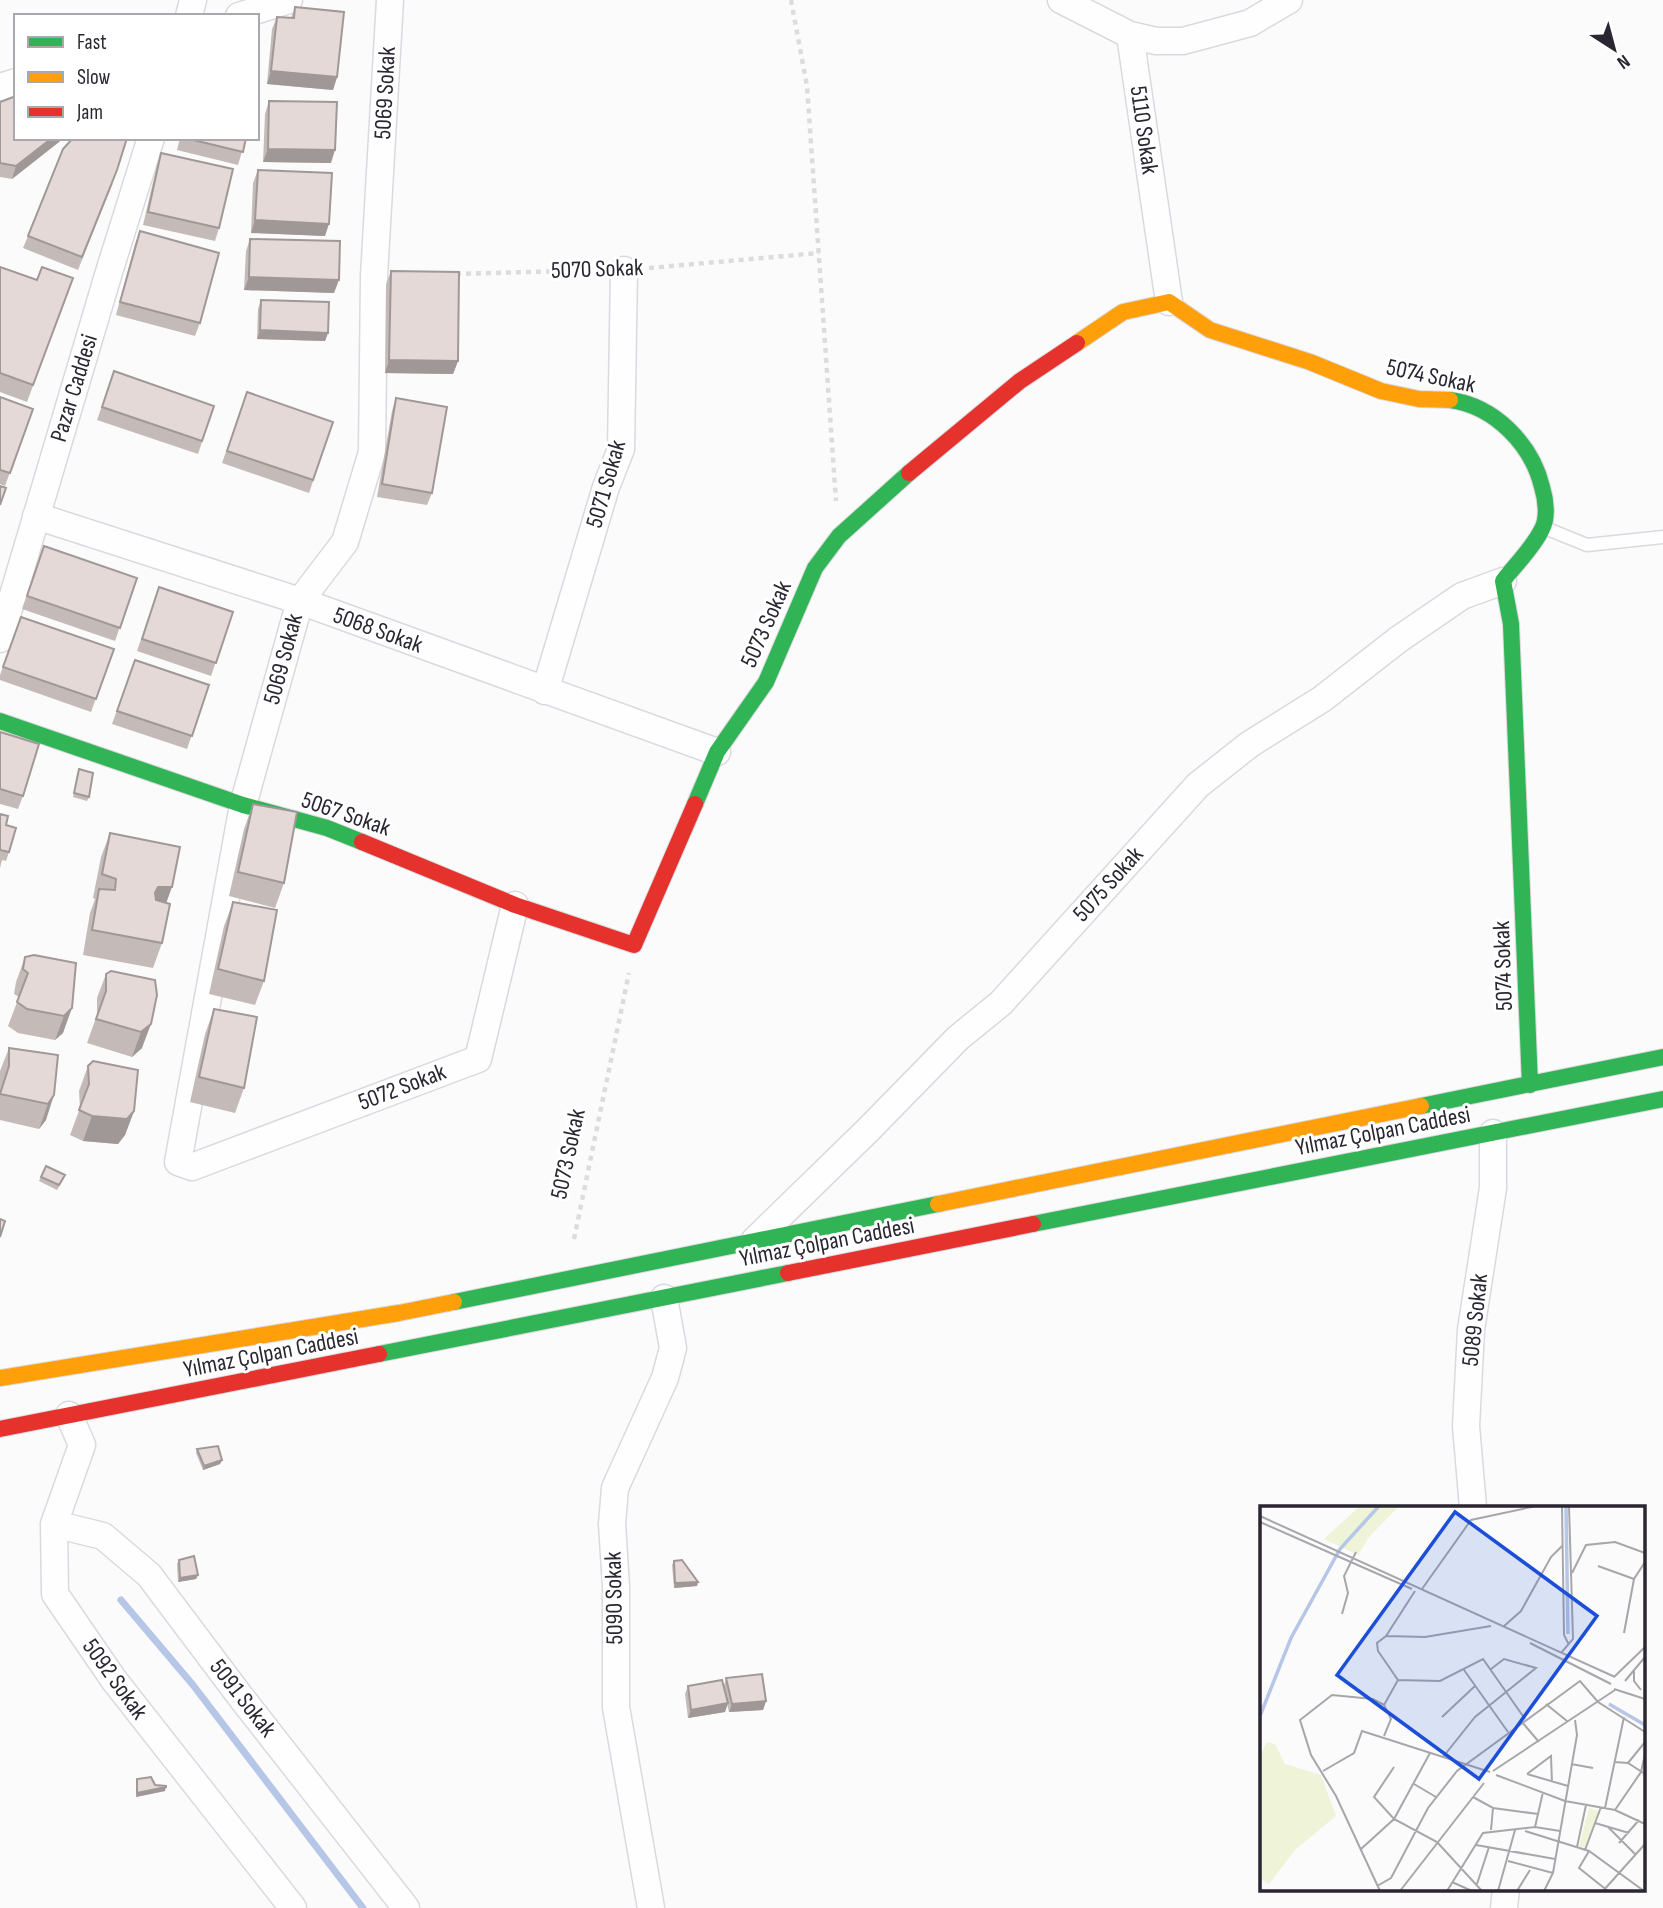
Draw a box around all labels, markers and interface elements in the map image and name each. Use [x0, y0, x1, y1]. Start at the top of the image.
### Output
legend [14, 14, 259, 140]
north arrow [1579, 14, 1649, 84]
text: Fast [77, 30, 107, 55]
street label: 5069 Sokak [368, 46, 402, 140]
text: N [1612, 49, 1634, 74]
text: Slow [77, 65, 111, 90]
street label: 5110 Sokak [1123, 84, 1165, 176]
text: Jam [76, 100, 103, 125]
street label: 5070 Sokak [550, 253, 644, 285]
street label: Pazar Caddesi [44, 331, 104, 445]
street label: 5074 Sokak [1384, 352, 1478, 400]
street label: 5071 Sokak [580, 437, 632, 531]
street label: 5073 Sokak [734, 576, 798, 672]
street label: 5068 Sokak [329, 600, 427, 660]
street label: 5069 Sokak [257, 610, 309, 708]
street label: 5067 Sokak [298, 785, 394, 843]
street label: 5075 Sokak [1067, 840, 1149, 928]
street label: 5074 Sokak [1487, 920, 1519, 1012]
street label: 5072 Sokak [354, 1057, 450, 1117]
street label: Yılmaz Çolpan Caddesi [1293, 1100, 1473, 1162]
street label: 5073 Sokak [544, 1106, 592, 1202]
street label: Yılmaz Çolpan Caddesi [737, 1211, 917, 1273]
street label: 5089 Sokak [1456, 1272, 1494, 1368]
street label: Yılmaz Çolpan Caddesi [181, 1322, 361, 1384]
inset map [1260, 1506, 1646, 1890]
street label: 5090 Sokak [599, 1551, 629, 1645]
street label: 5092 Sokak [76, 1633, 154, 1725]
street label: 5091 Sokak [204, 1653, 282, 1743]

